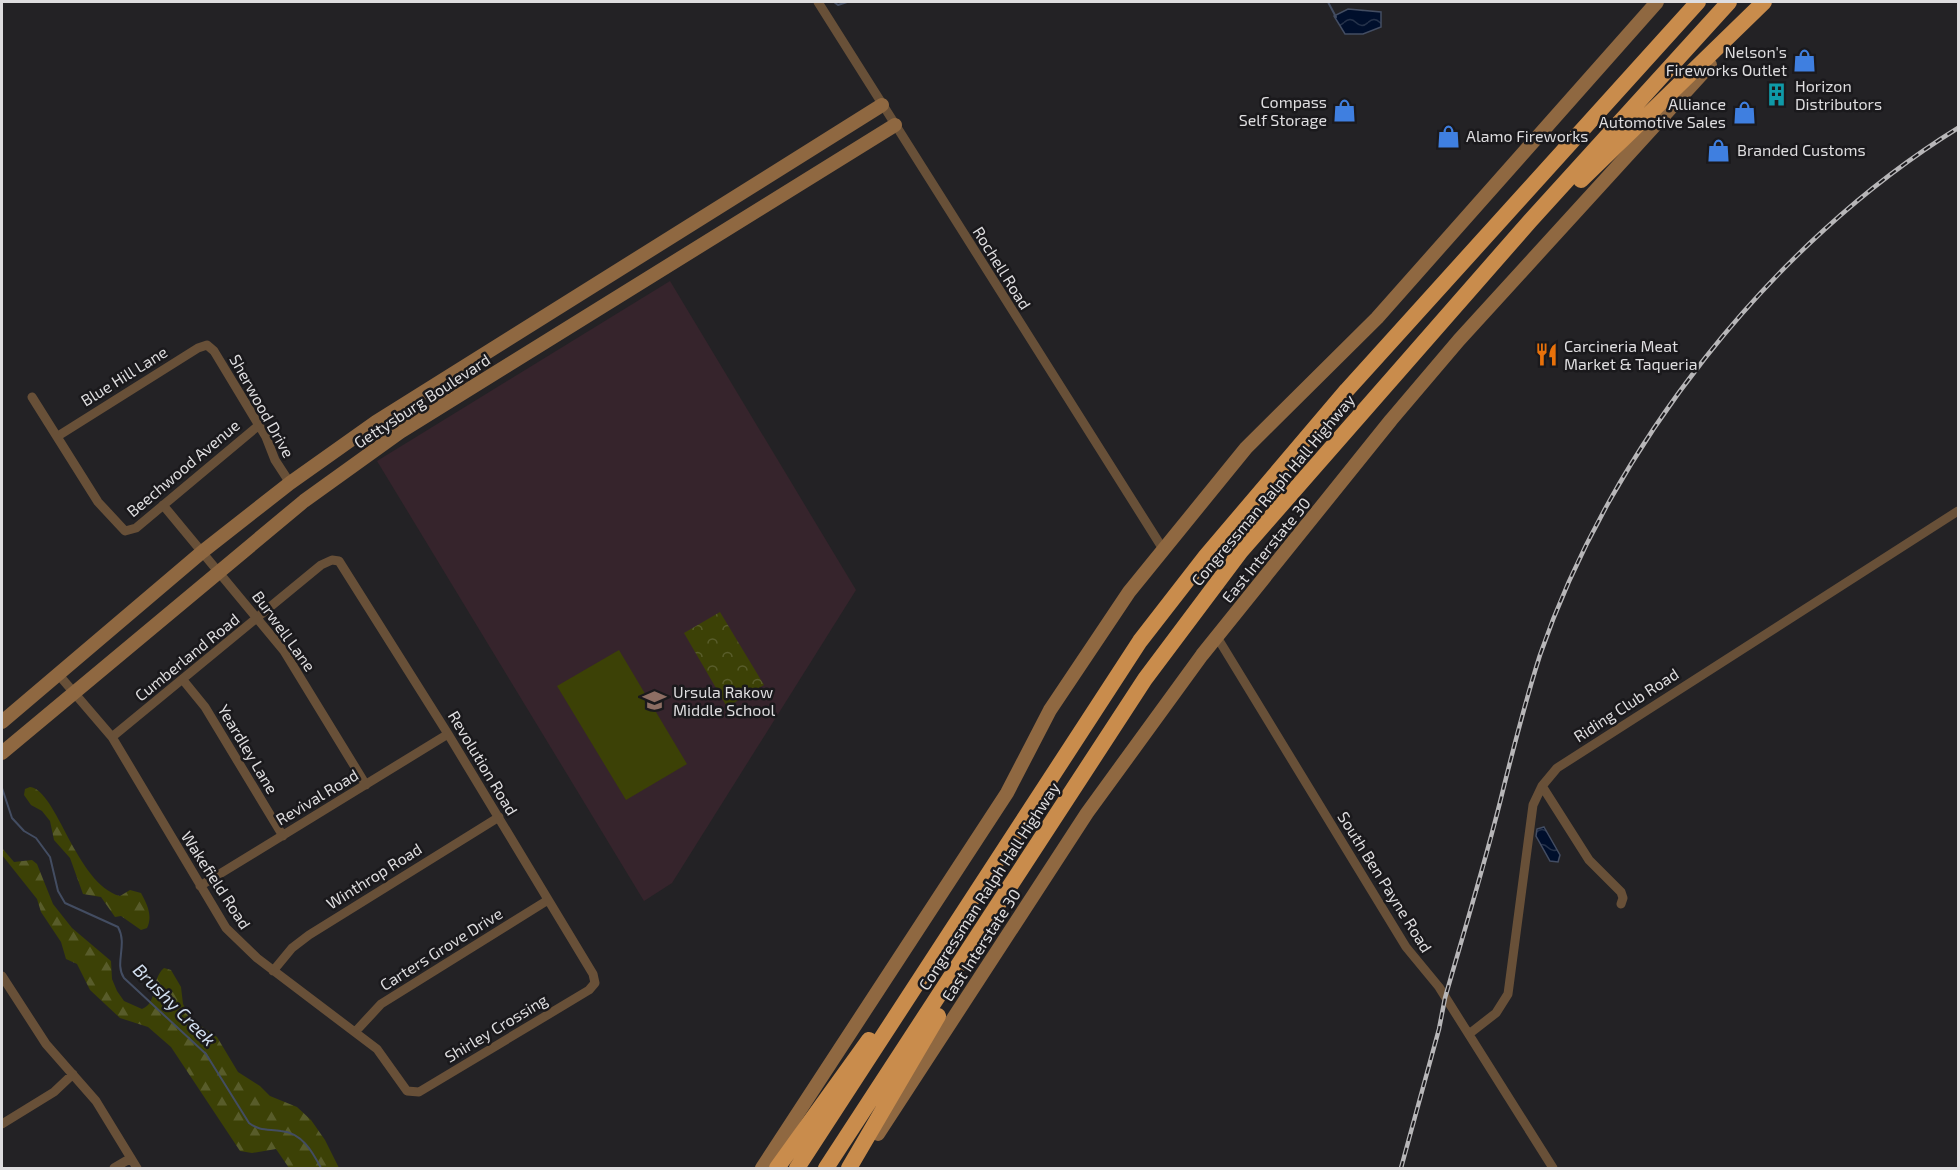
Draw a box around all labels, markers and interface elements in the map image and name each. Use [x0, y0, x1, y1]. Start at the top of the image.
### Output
place label: Nelson's Fireworks Outlet [1666, 42, 1787, 79]
shop icon: Nelson's Fireworks Outlet [1792, 48, 1818, 74]
place label: Horizon Distributors [1795, 76, 1882, 113]
building icon: Horizon Distributors [1764, 82, 1790, 108]
place label: Compass Self Storage [1239, 92, 1327, 129]
place label: Alliance Automotive Sales [1599, 94, 1726, 131]
shop icon: Compass Self Storage [1332, 98, 1358, 124]
shop icon: Alliance Automotive Sales [1731, 100, 1757, 126]
shop icon: Alamo Fireworks [1435, 123, 1461, 149]
place label: Alamo Fireworks [1466, 126, 1588, 145]
shop icon: Branded Customs [1706, 137, 1732, 163]
place label: Branded Customs [1737, 140, 1866, 159]
street label: Rochell Road [969, 223, 1035, 313]
place label: Carcineria Meat Market & Taqueria [1564, 336, 1698, 373]
street label: Blue Hill Lane [77, 342, 170, 410]
restaurant icon: Carcineria Meat Market & Taqueria [1533, 342, 1559, 368]
street label: Gettysburg Boulevard [350, 349, 493, 452]
street label: Sherwood Drive [226, 351, 299, 461]
street label: Congressman Ralph Hall Highway [1187, 390, 1359, 589]
street label: Beechwood Avenue [122, 415, 243, 520]
street label: East Interstate 30 [1217, 493, 1314, 606]
street label: Burwell Lane [249, 587, 320, 675]
street label: Cumberland Road [131, 609, 243, 705]
street label: Riding Club Road [1570, 664, 1682, 746]
place label: Ursula Rakow Middle School [673, 682, 776, 719]
school or university icon: Ursula Rakow Middle School [642, 688, 668, 714]
street label: Yeardley Lane [214, 701, 283, 797]
street label: Revolution Road [445, 707, 522, 818]
street label: Revival Road [272, 765, 361, 829]
street label: Congressman Ralph Hall Highway [914, 778, 1063, 993]
street label: South Ben Payne Road [1334, 808, 1437, 956]
street label: Wakefield Road [178, 827, 255, 932]
street label: Winthrop Road [323, 839, 425, 912]
street label: East Interstate 30 [937, 885, 1024, 1004]
street label: Carters Grove Drive [376, 903, 506, 994]
water label: Brushy Creek [129, 958, 221, 1050]
street label: Shirley Crossing [441, 989, 551, 1066]

